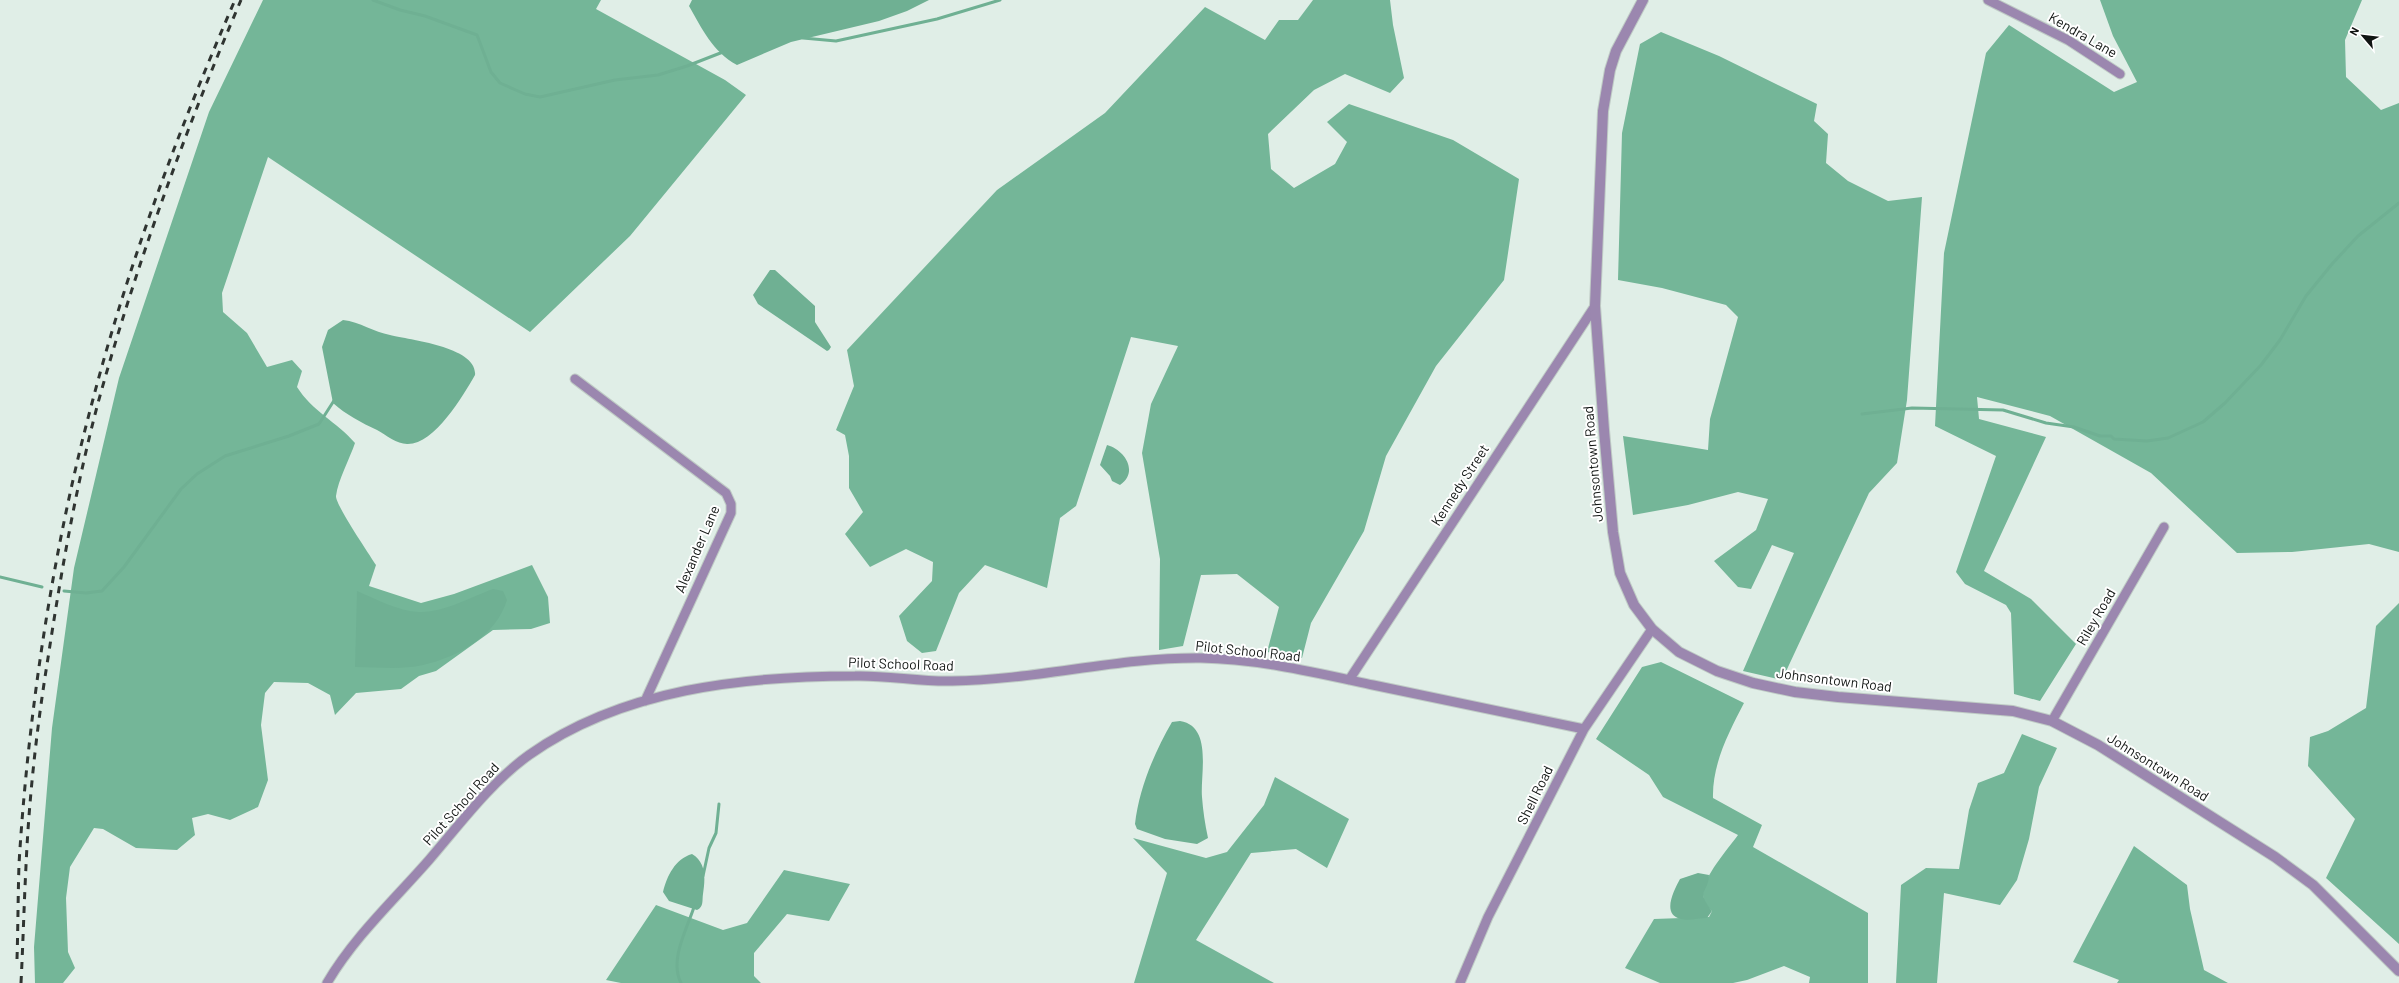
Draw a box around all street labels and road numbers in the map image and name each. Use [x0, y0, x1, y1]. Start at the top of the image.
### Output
street label: Kendra Lane [2046, 8, 2120, 61]
street label: Johnsontown Road [1579, 405, 1606, 523]
street label: Kennedy Street [1427, 441, 1492, 529]
street label: Alexander Lane [670, 503, 723, 595]
street label: Riley Road [2072, 585, 2119, 648]
street label: Pilot School Road [1195, 637, 1301, 664]
street label: Pilot School Road [848, 653, 954, 674]
street label: Johnsontown Road [1775, 664, 1893, 695]
street label: Johnsontown Road [2104, 729, 2212, 805]
street label: Pilot School Road [419, 759, 502, 849]
street label: Shell Road [1513, 763, 1556, 827]

